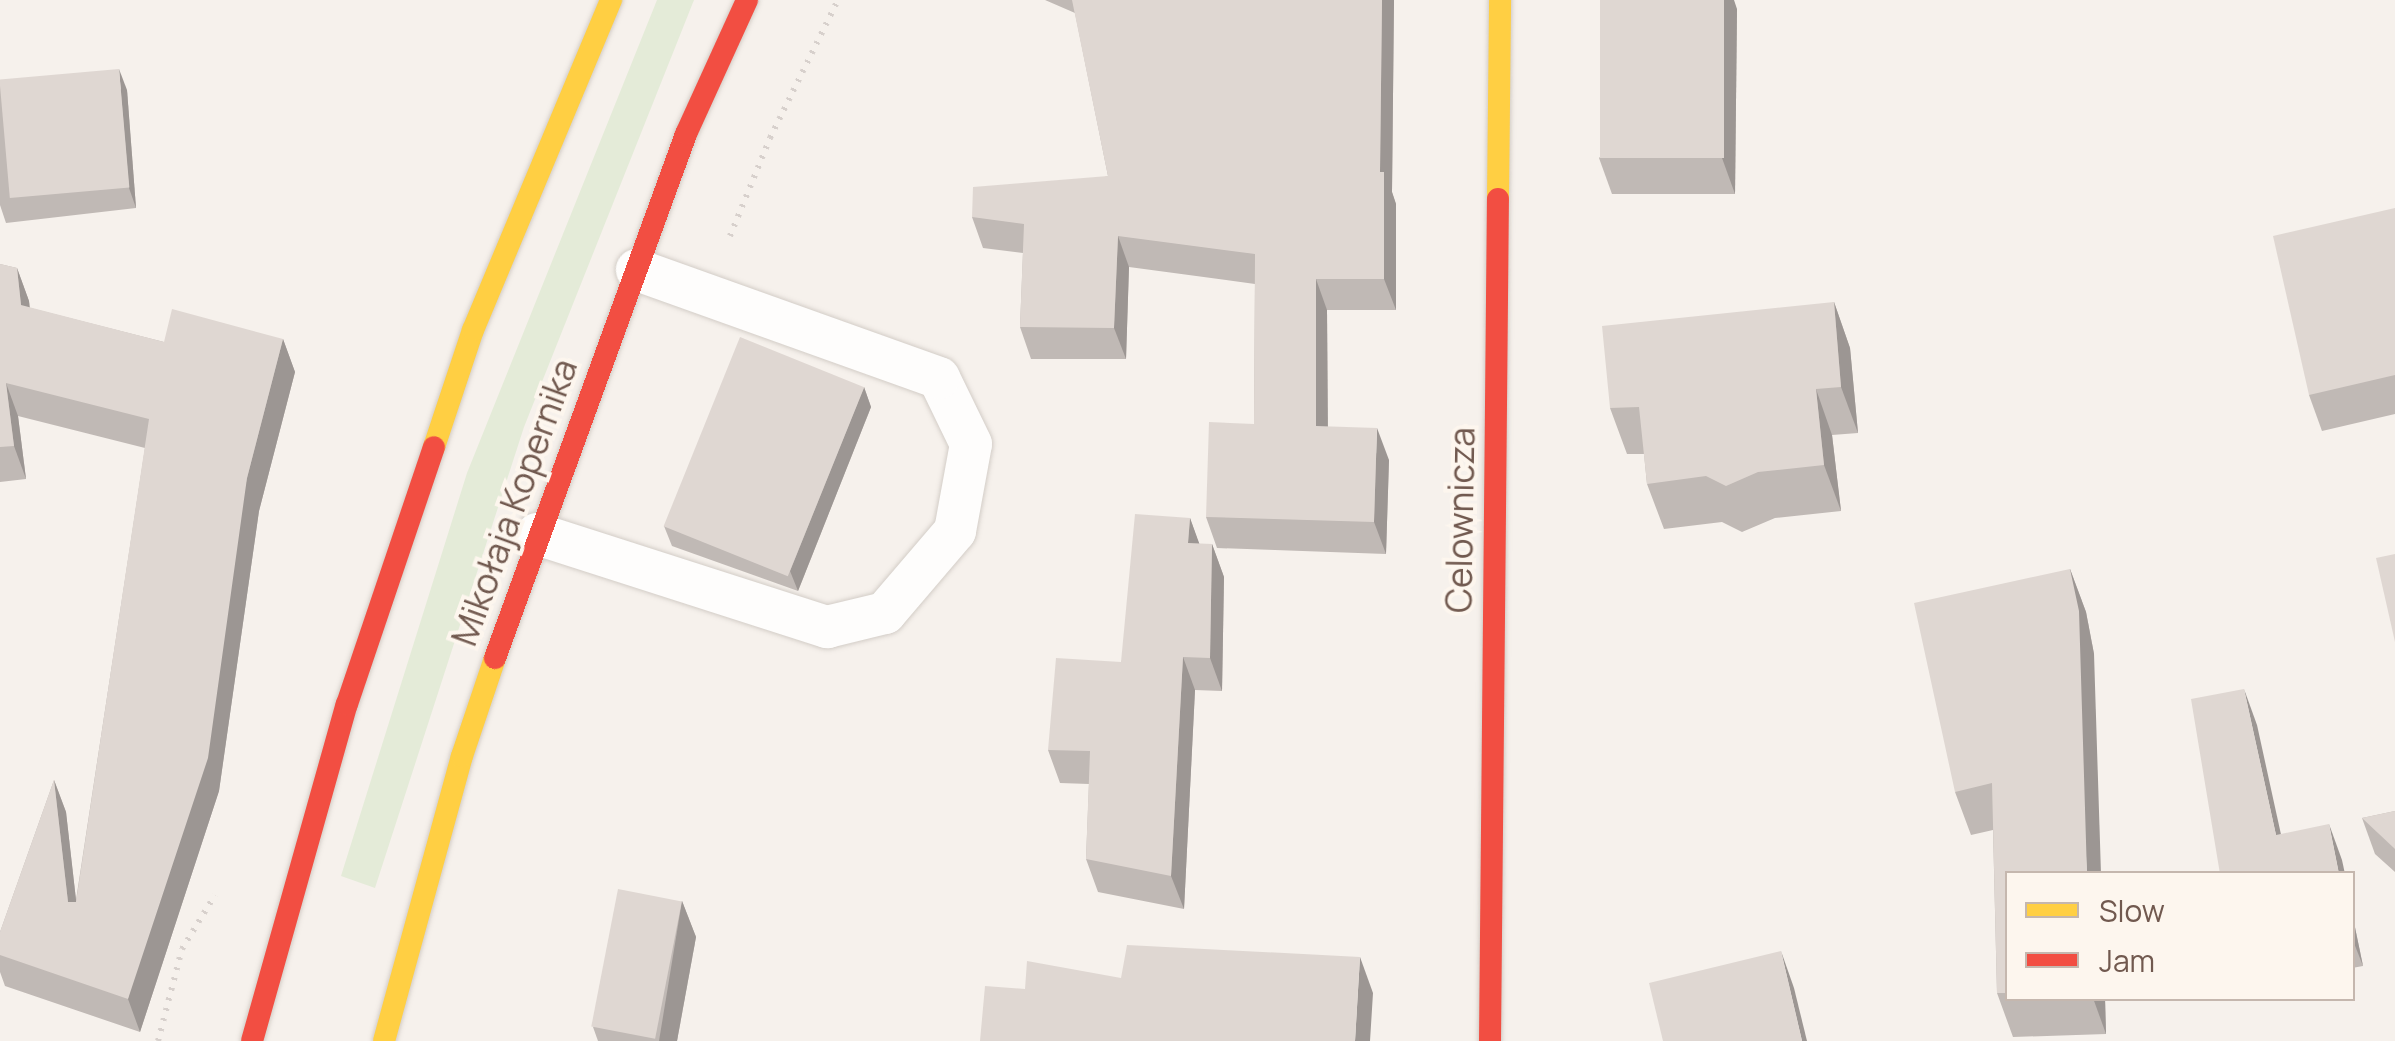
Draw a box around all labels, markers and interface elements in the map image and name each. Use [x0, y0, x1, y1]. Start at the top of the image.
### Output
street label: Mikołaja Kopernika [443, 353, 585, 651]
street label: Celownicza [1437, 427, 1483, 613]
legend [2005, 871, 2355, 1001]
text: Slow [2099, 890, 2165, 931]
text: Jam [2099, 940, 2155, 981]

